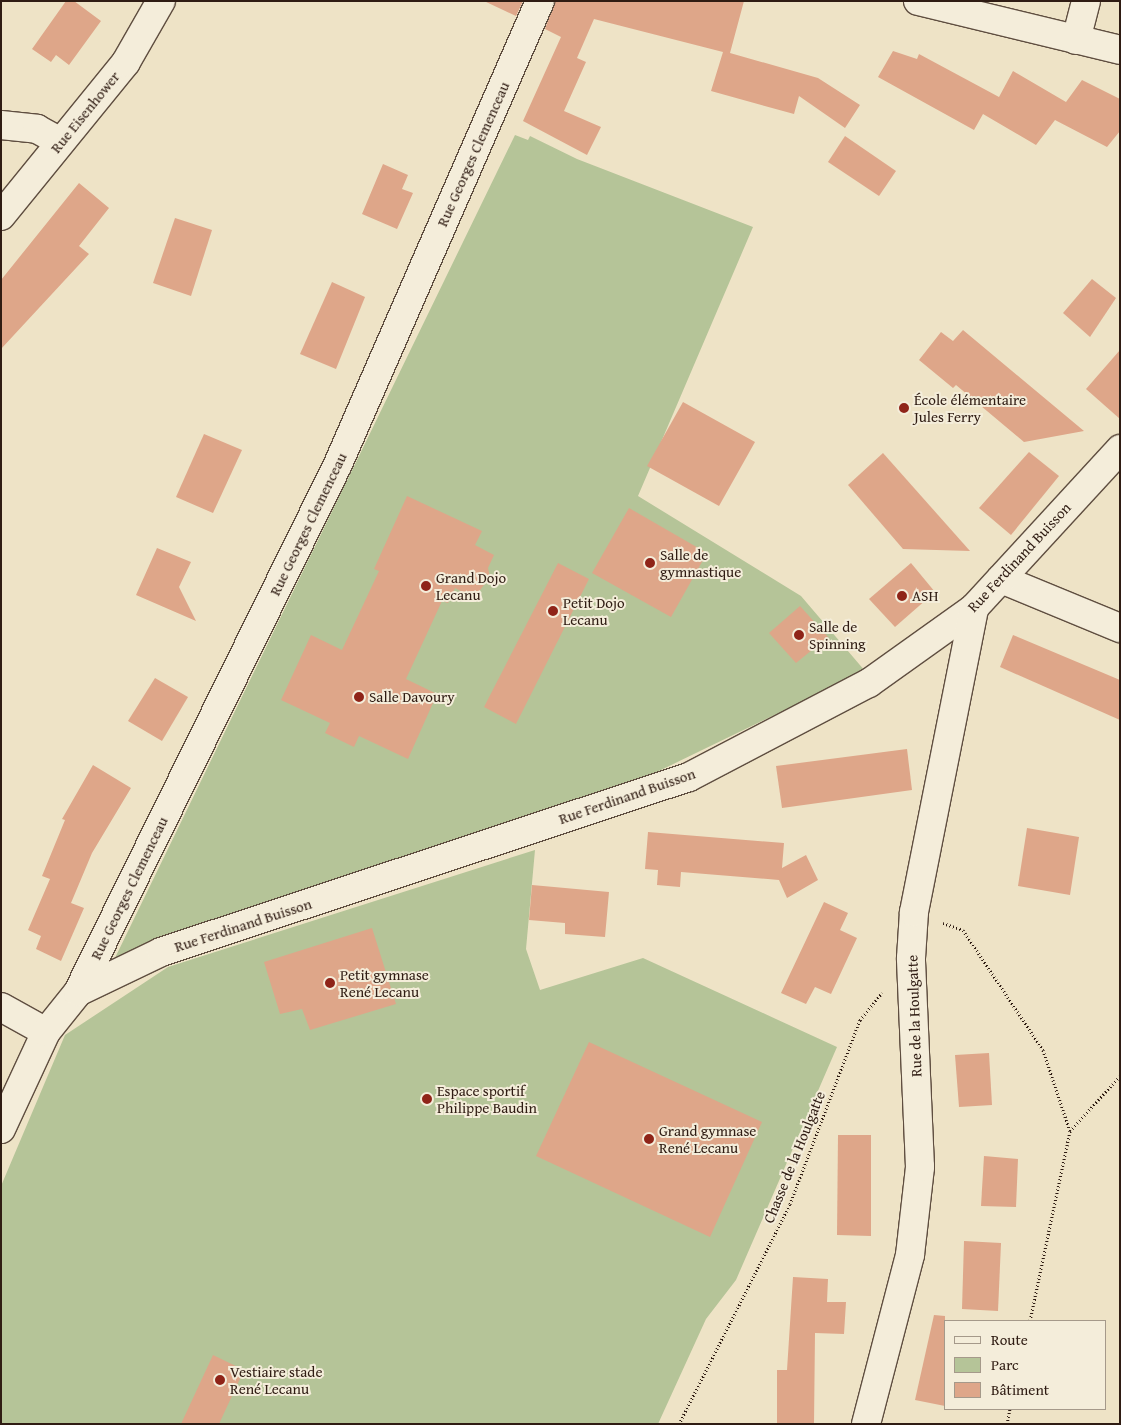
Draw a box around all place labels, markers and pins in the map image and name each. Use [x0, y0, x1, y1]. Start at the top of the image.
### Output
place label: École élémentaire Jules Ferry [914, 390, 1026, 425]
marker: École élémentaire Jules Ferry [898, 402, 910, 414]
place label: Salle de gymnastique [660, 545, 741, 580]
marker: Salle de gymnastique [644, 557, 656, 569]
place label: Grand Dojo Lecanu [436, 568, 506, 603]
marker: Grand Dojo Lecanu [420, 580, 432, 592]
place label: ASH [912, 587, 938, 605]
marker: ASH [896, 590, 908, 602]
place label: Petit Dojo Lecanu [563, 593, 625, 628]
marker: Petit Dojo Lecanu [547, 605, 559, 617]
place label: Salle de Spinning [809, 617, 866, 652]
marker: Salle de Spinning [793, 629, 805, 641]
place label: Salle Davoury [369, 688, 455, 706]
marker: Salle Davoury [353, 691, 365, 703]
place label: Petit gymnase René Lecanu [340, 965, 429, 1000]
marker: Petit gymnase René Lecanu [324, 977, 336, 989]
place label: Espace sportif Philippe Baudin [437, 1081, 537, 1116]
marker: Espace sportif Philippe Baudin [421, 1093, 433, 1105]
place label: Grand gymnase René Lecanu [659, 1121, 756, 1156]
marker: Grand gymnase René Lecanu [643, 1133, 655, 1145]
place label: Vestiaire stade René Lecanu [230, 1362, 322, 1397]
marker: Vestiaire stade René Lecanu [214, 1374, 226, 1386]

